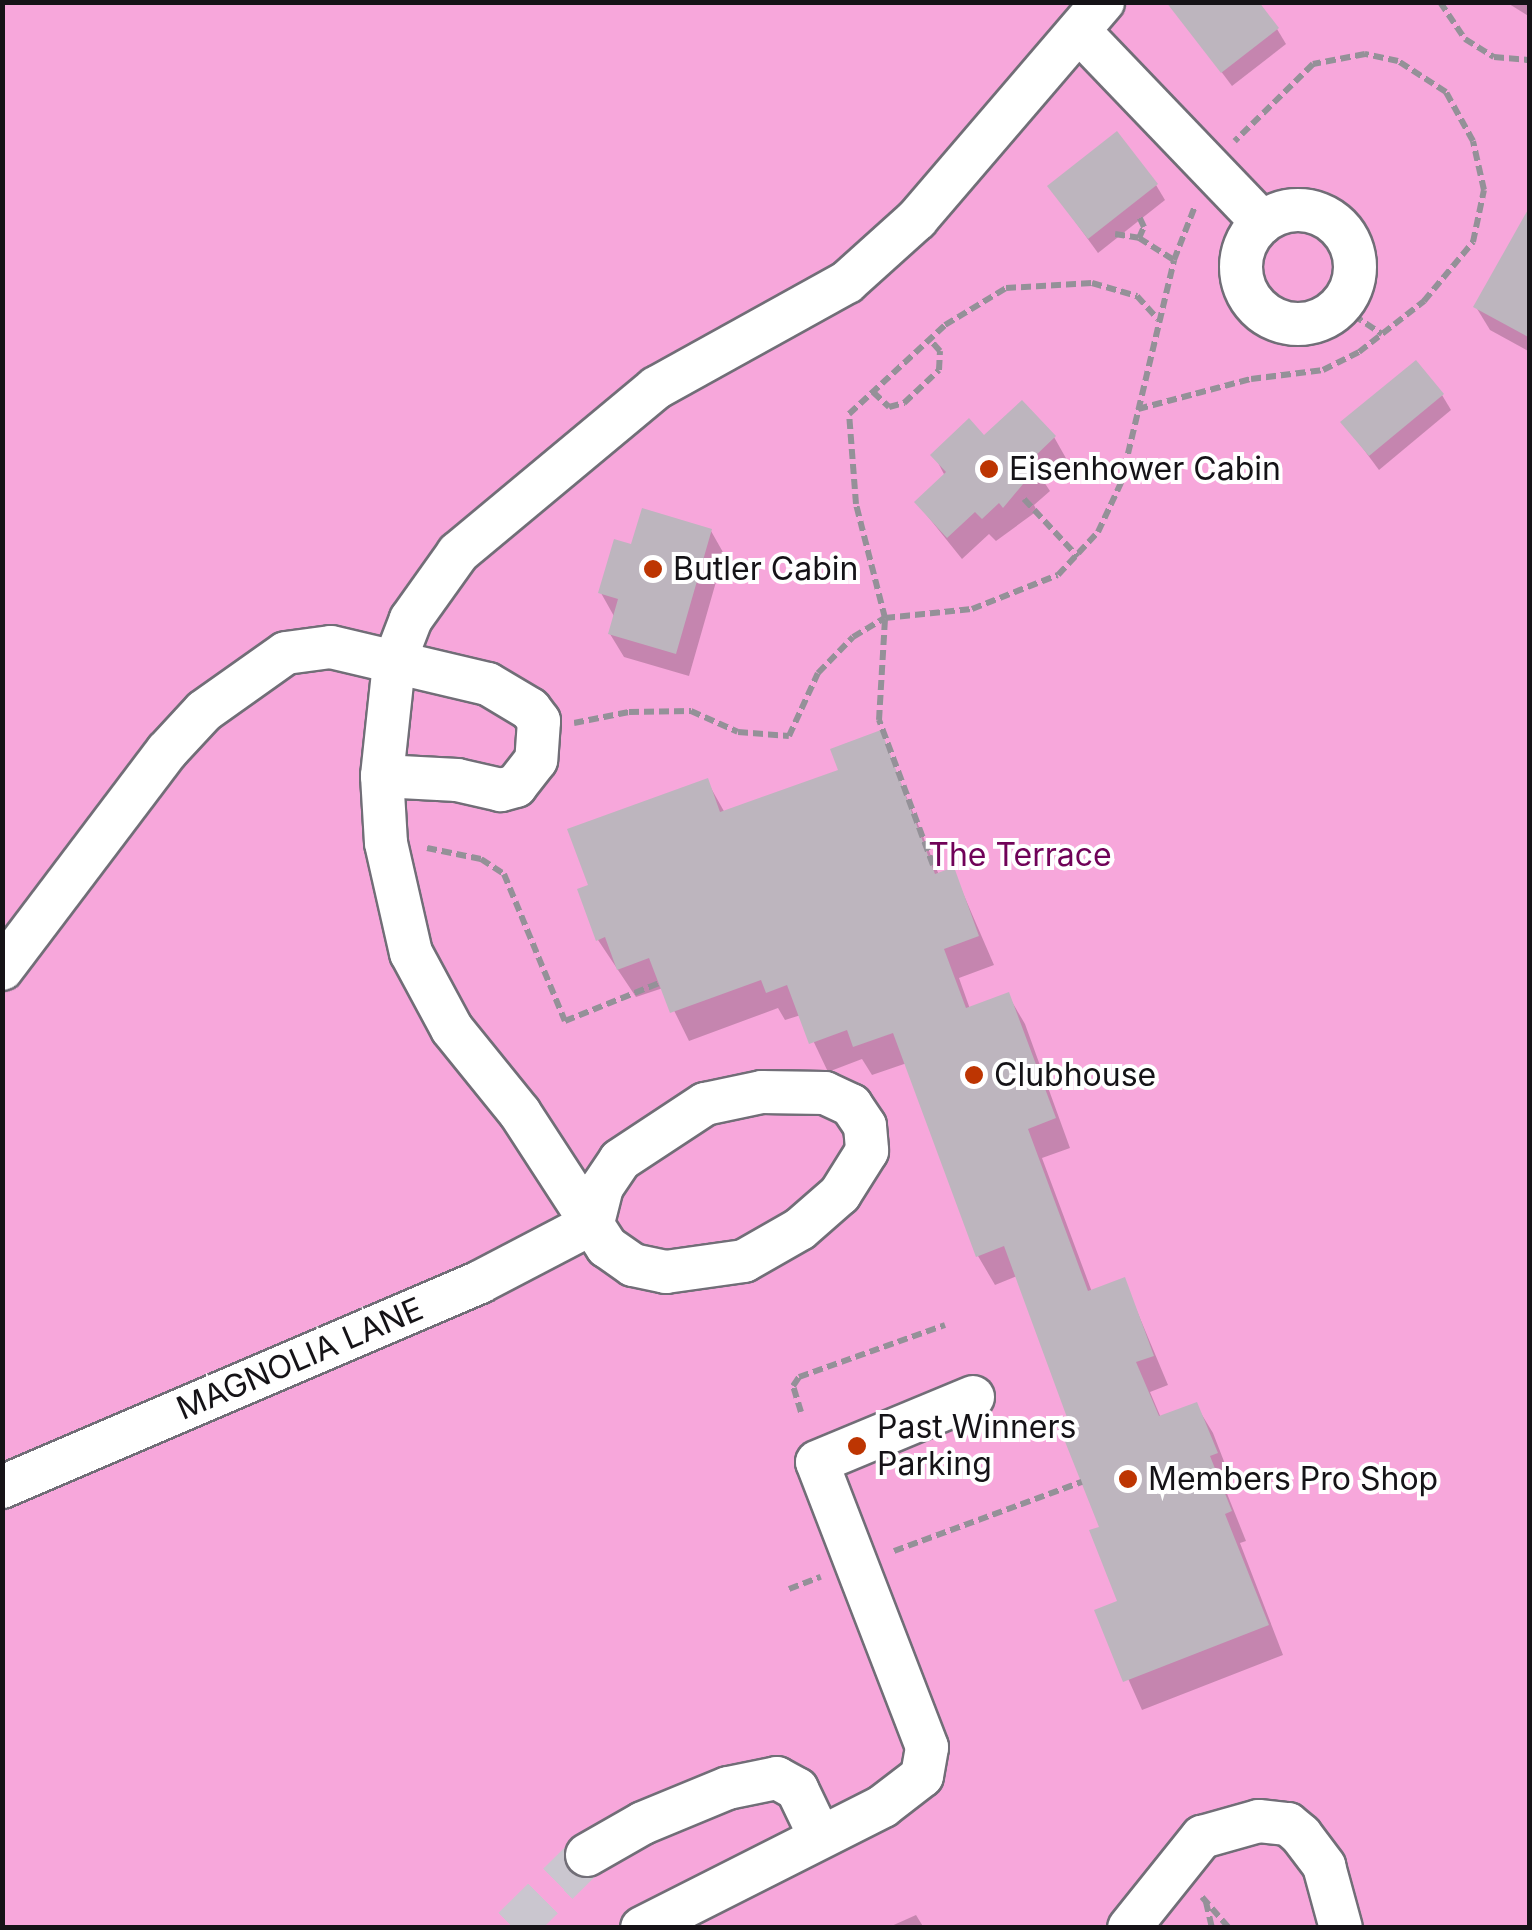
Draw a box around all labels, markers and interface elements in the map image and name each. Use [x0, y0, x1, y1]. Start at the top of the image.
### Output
place label: Eisenhower Cabin [1009, 450, 1281, 488]
marker: Eisenhower Cabin [978, 458, 1000, 480]
place label: Butler Cabin [673, 550, 858, 588]
marker: Butler Cabin [642, 558, 664, 580]
park label: The Terrace [928, 836, 1112, 874]
place label: Clubhouse [994, 1056, 1156, 1094]
marker: Clubhouse [963, 1064, 985, 1086]
street label: MAGNOLIA LANE [171, 1290, 429, 1428]
place label: Past Winners Parking [877, 1409, 1076, 1484]
marker: Past Winners Parking [846, 1435, 868, 1457]
place label: Members Pro Shop [1148, 1460, 1438, 1498]
marker: Members Pro Shop [1117, 1468, 1139, 1490]

